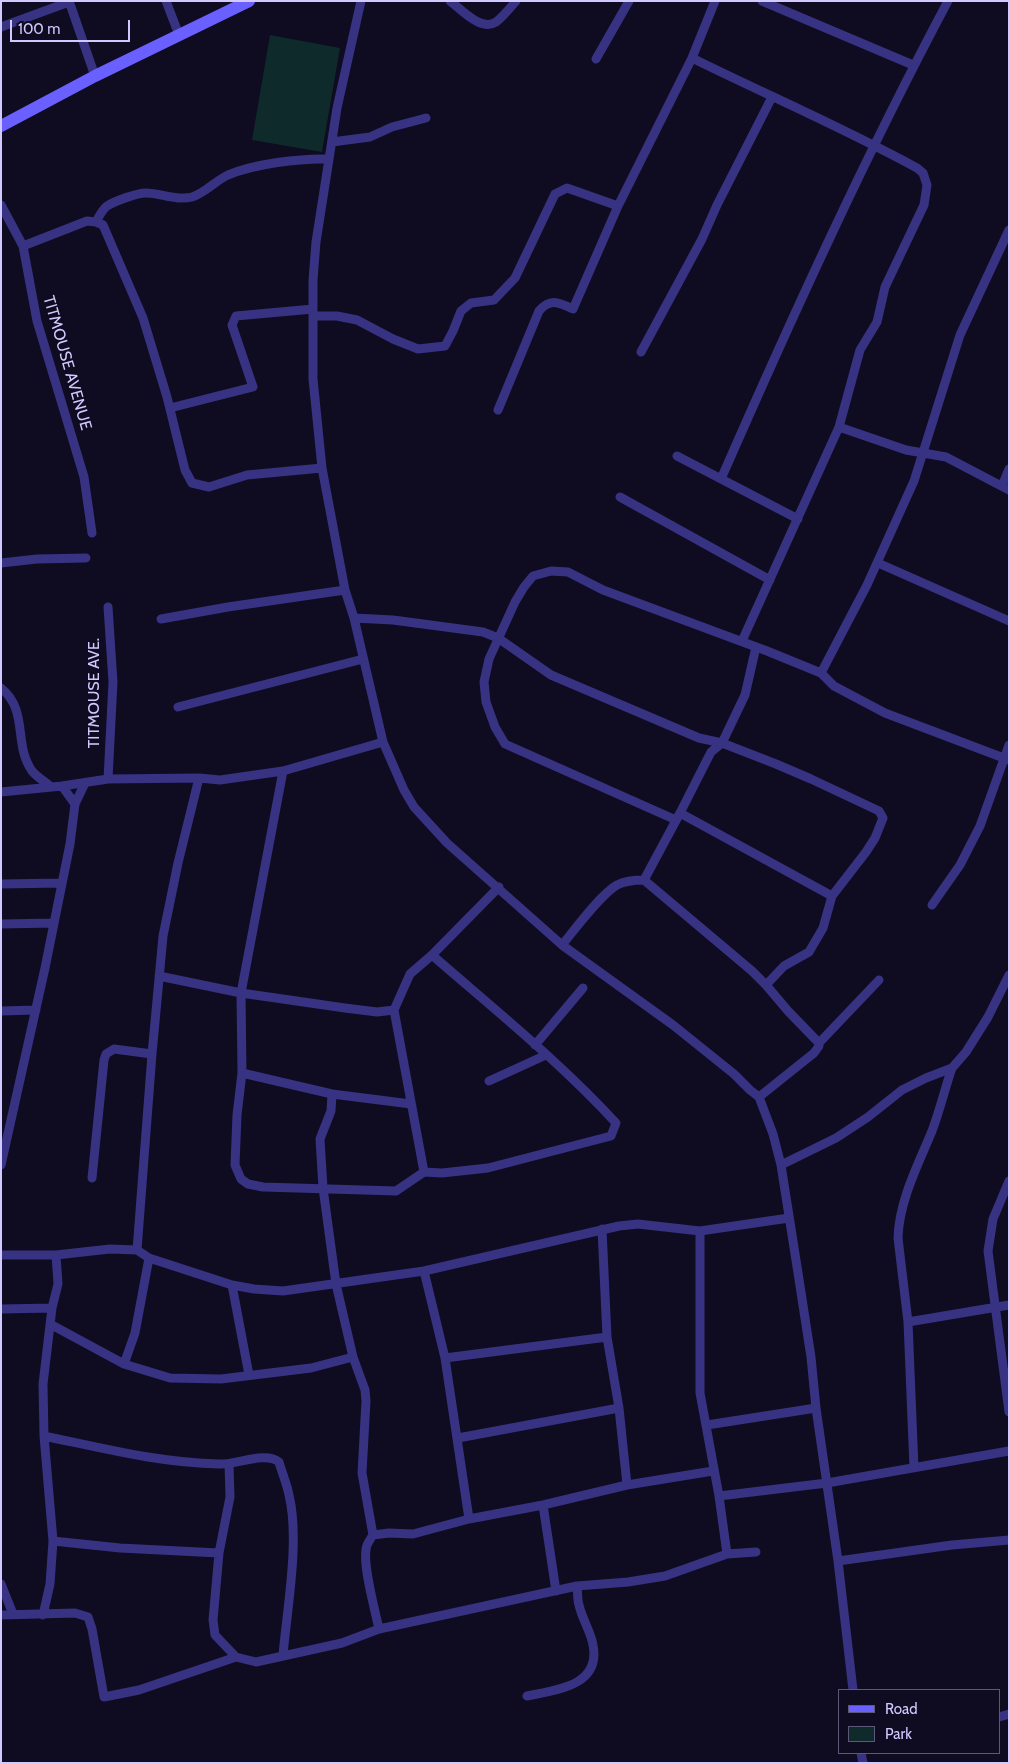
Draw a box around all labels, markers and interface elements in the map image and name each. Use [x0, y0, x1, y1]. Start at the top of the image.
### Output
scale bar [12, 10, 132, 42]
text: 100 m [18, 20, 60, 38]
street label: TITMOUSE AVENUE [39, 294, 95, 432]
street label: TITMOUSE AVE. [84, 638, 104, 748]
legend [838, 1689, 1000, 1754]
text: Road [885, 1700, 918, 1718]
text: Park [885, 1725, 912, 1743]

